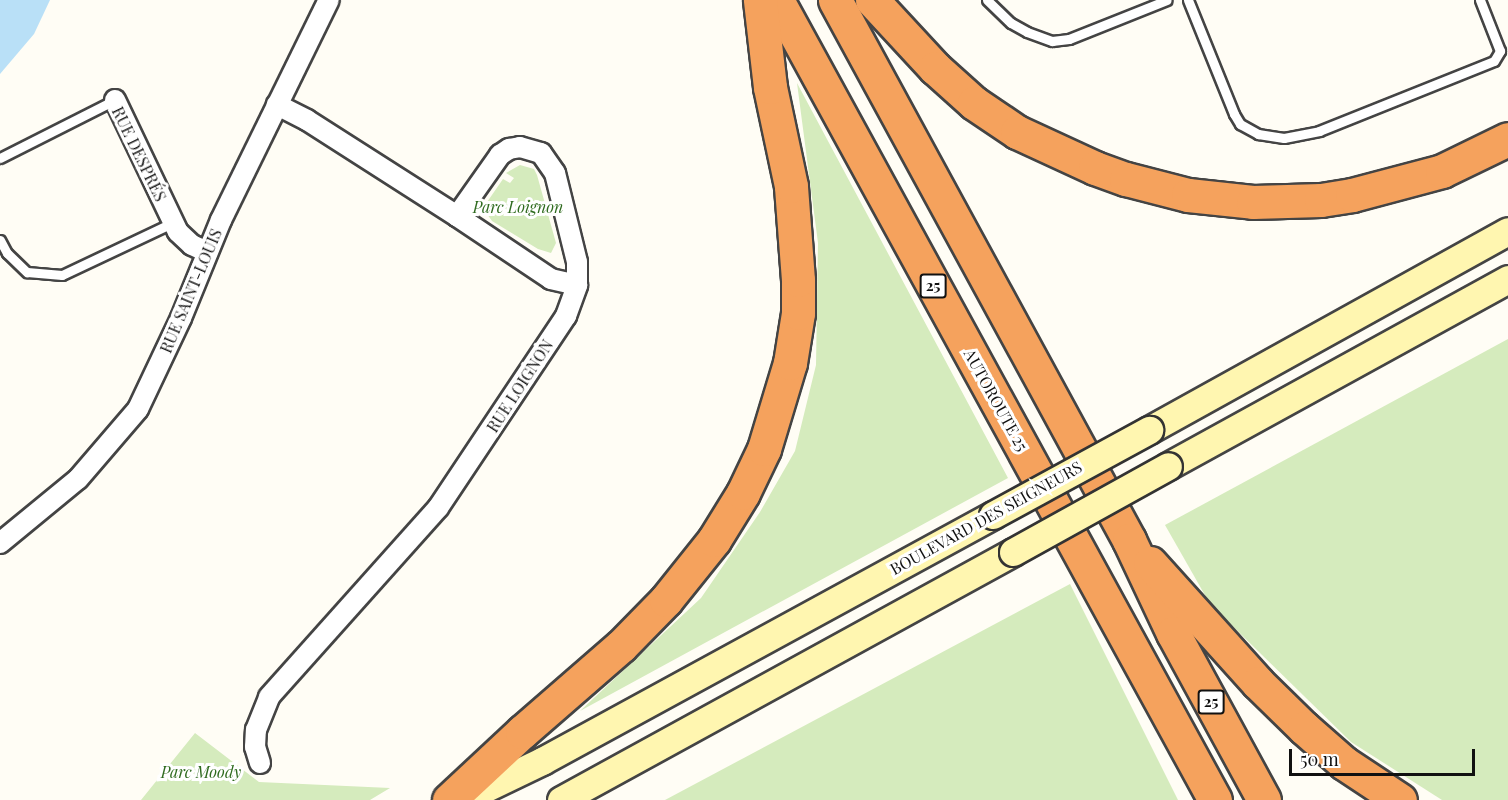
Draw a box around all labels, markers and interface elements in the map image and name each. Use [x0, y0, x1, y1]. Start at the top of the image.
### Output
street label: RUE DESPRÉS [108, 104, 170, 204]
park label: Parc Loignon [473, 197, 563, 217]
street label: RUE SAINT-LOUIS [156, 226, 226, 356]
road number: 25 [920, 274, 946, 298]
street label: RUE LOIGNON [483, 336, 557, 436]
street label: AUTOROUTE 25 [960, 346, 1032, 454]
street label: BOULEVARD DES SEIGNEURS [887, 457, 1085, 579]
road number: 25 [1198, 690, 1224, 714]
scale bar [1292, 737, 1478, 775]
text: 50 m [1300, 747, 1339, 771]
park label: Parc Moody [161, 762, 241, 782]

